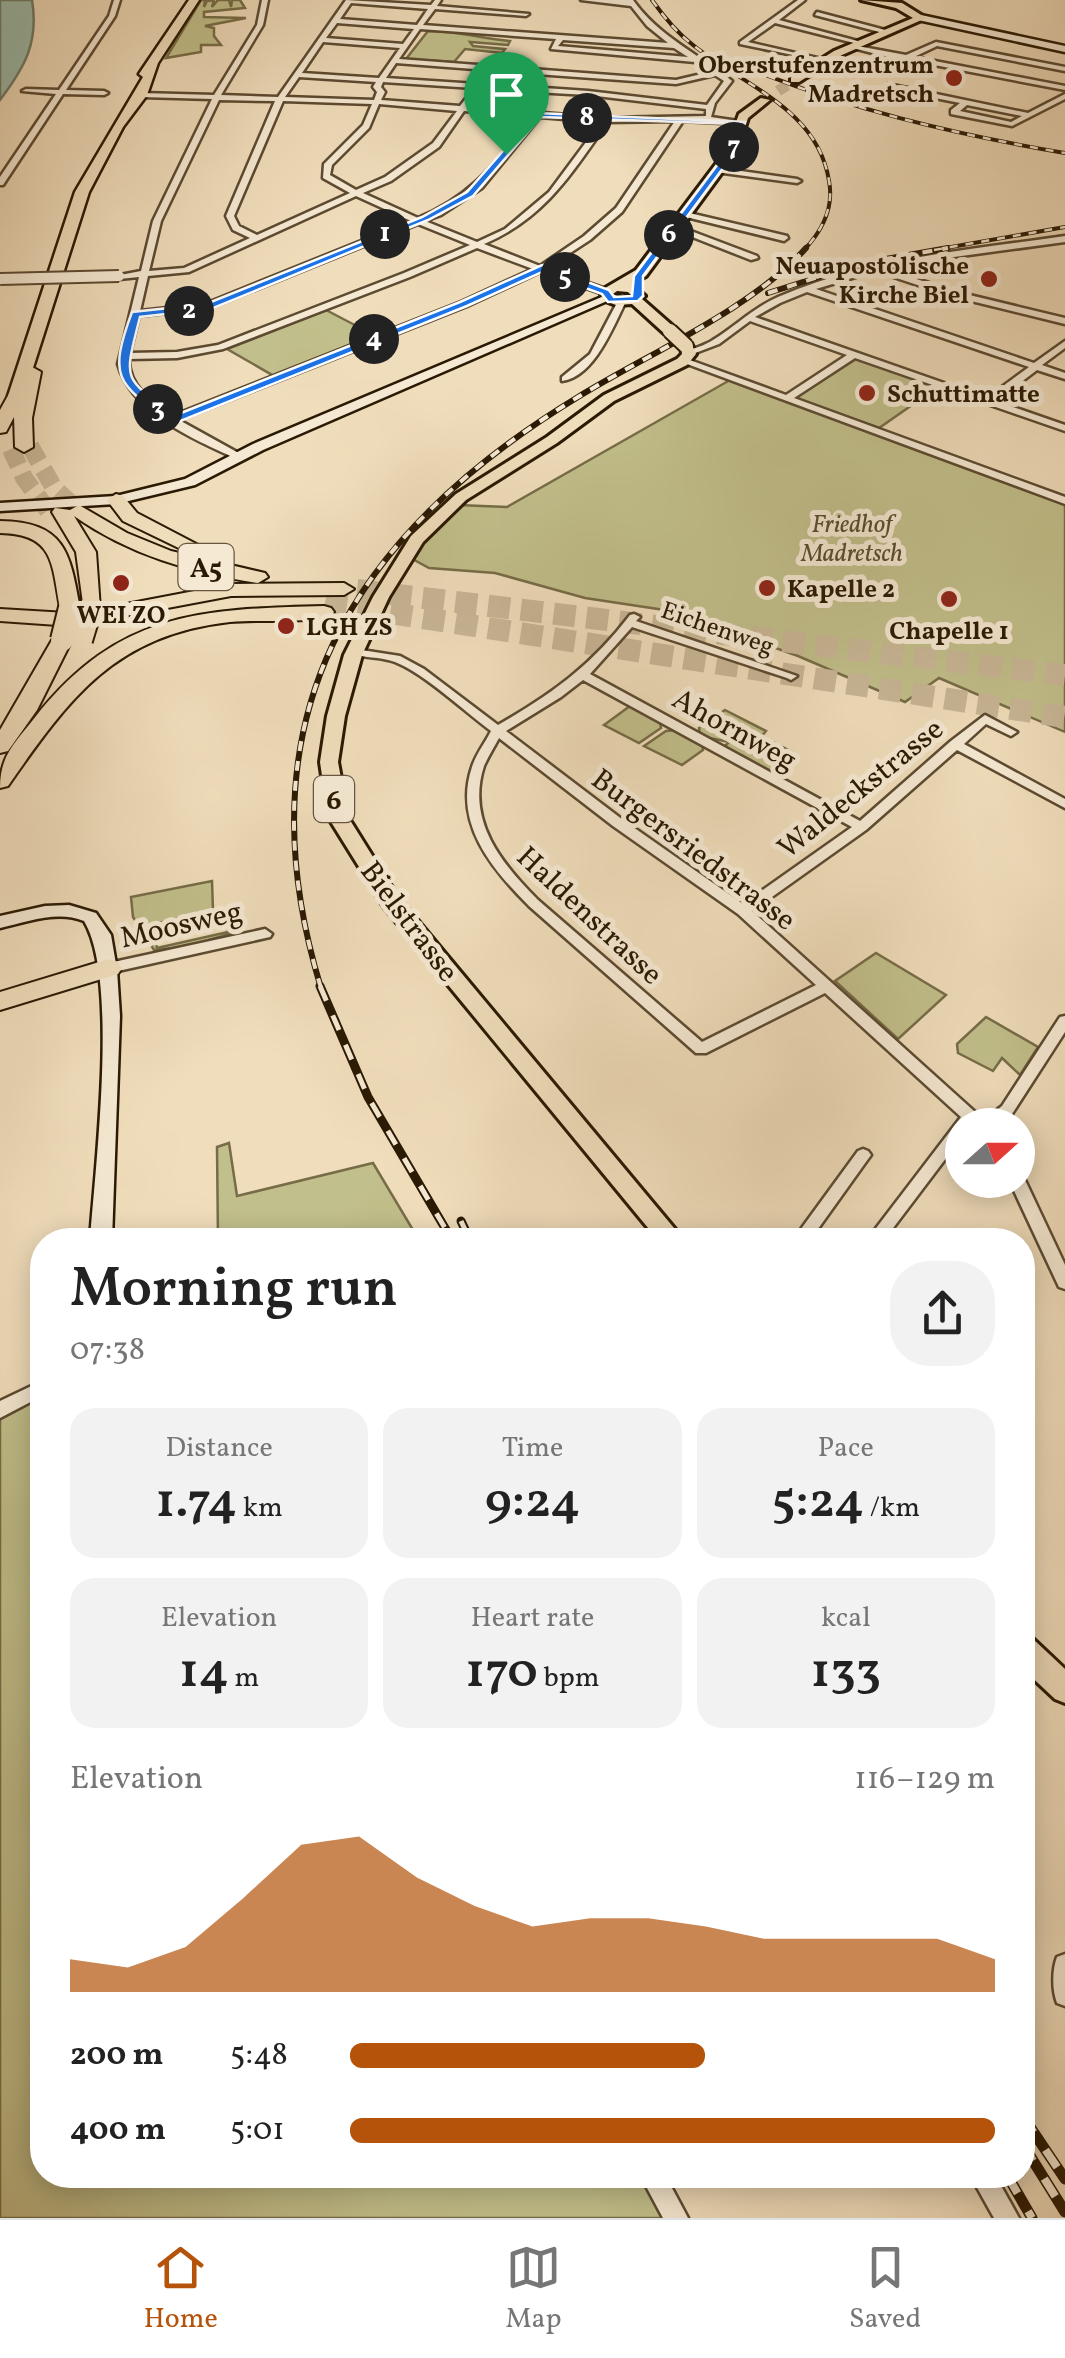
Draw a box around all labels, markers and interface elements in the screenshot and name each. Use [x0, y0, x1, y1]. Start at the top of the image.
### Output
place label: Oberstufenzentrum Madretsch [698, 49, 934, 113]
pin [464, 52, 549, 155]
icon: arrive [479, 67, 534, 122]
marker: Oberstufenzentrum Madretsch [943, 67, 965, 89]
pin: 8 [562, 93, 612, 143]
text: 8 [579, 98, 595, 137]
pin: 7 [709, 122, 759, 172]
text: 7 [727, 127, 741, 166]
pin: 1 [360, 209, 410, 259]
pin: 6 [644, 210, 694, 260]
text: 1 [379, 214, 391, 253]
text: 6 [661, 215, 677, 254]
place label: Neuapostolische Kirche Biel [775, 250, 969, 314]
pin: 5 [540, 252, 590, 302]
text: 5 [558, 257, 572, 296]
marker: Neuapostolische Kirche Biel [978, 268, 1000, 290]
pin: 2 [164, 286, 214, 336]
text: 2 [182, 291, 196, 330]
pin: 4 [349, 314, 399, 364]
text: 4 [366, 319, 382, 358]
place label: Schuttimatte [887, 378, 1040, 413]
marker: Schuttimatte [856, 382, 878, 404]
pin: 3 [133, 384, 183, 434]
text: 3 [151, 389, 165, 428]
park label: Friedhof Madretsch [800, 508, 903, 572]
road number: A5 [178, 544, 234, 590]
marker: WEI ZO [110, 572, 132, 594]
place label: Kapelle 2 [787, 573, 895, 608]
marker: Kapelle 2 [756, 577, 778, 599]
marker: Chapelle 1 [938, 588, 960, 610]
street label: Eichenweg [656, 594, 778, 665]
place label: WEI ZO [77, 599, 165, 634]
place label: LGH ZS [306, 611, 393, 646]
marker: LGH ZS [275, 615, 297, 637]
place label: Chapelle 1 [889, 615, 1009, 650]
street label: Ahornweg [664, 679, 804, 782]
street label: Waldeckstrasse [769, 709, 953, 870]
street label: Burgersriedstrasse [582, 760, 804, 942]
road number: 6 [314, 776, 354, 822]
street label: Haldenstrasse [506, 838, 671, 995]
street label: Bielstrasse [349, 853, 468, 991]
street label: Moosweg [116, 892, 247, 960]
north arrow [945, 1108, 1035, 1198]
map controls [945, 1108, 1035, 1198]
text: Morning run [70, 1253, 398, 1329]
button: share [890, 1261, 995, 1366]
text: 07:38 [70, 1329, 145, 1373]
text: Distance [166, 1429, 273, 1468]
text: Time [502, 1429, 563, 1468]
text: Pace [818, 1429, 874, 1468]
text: 1.74 [156, 1468, 237, 1538]
text: 9:24 [485, 1468, 580, 1538]
text: 5:24 [772, 1468, 864, 1538]
text: km [237, 1489, 283, 1528]
text: /km [864, 1489, 920, 1528]
text: Elevation [161, 1599, 277, 1638]
text: Heart rate [471, 1599, 594, 1638]
text: kcal [821, 1599, 871, 1638]
text: 14 [179, 1638, 229, 1708]
text: 170 [465, 1638, 538, 1708]
text: 133 [810, 1638, 881, 1708]
text: m [229, 1659, 259, 1698]
text: bpm [538, 1659, 600, 1698]
text: Elevation [70, 1758, 203, 1802]
text: 116–129 m [854, 1758, 995, 1802]
text: 200 m [70, 2034, 164, 2078]
text: 5:48 [230, 2034, 288, 2078]
text: 400 m [70, 2109, 166, 2153]
text: 5:01 [230, 2109, 285, 2153]
tab: Home [144, 2240, 218, 2339]
tab: Map [505, 2240, 561, 2339]
tab: Saved [849, 2240, 921, 2339]

